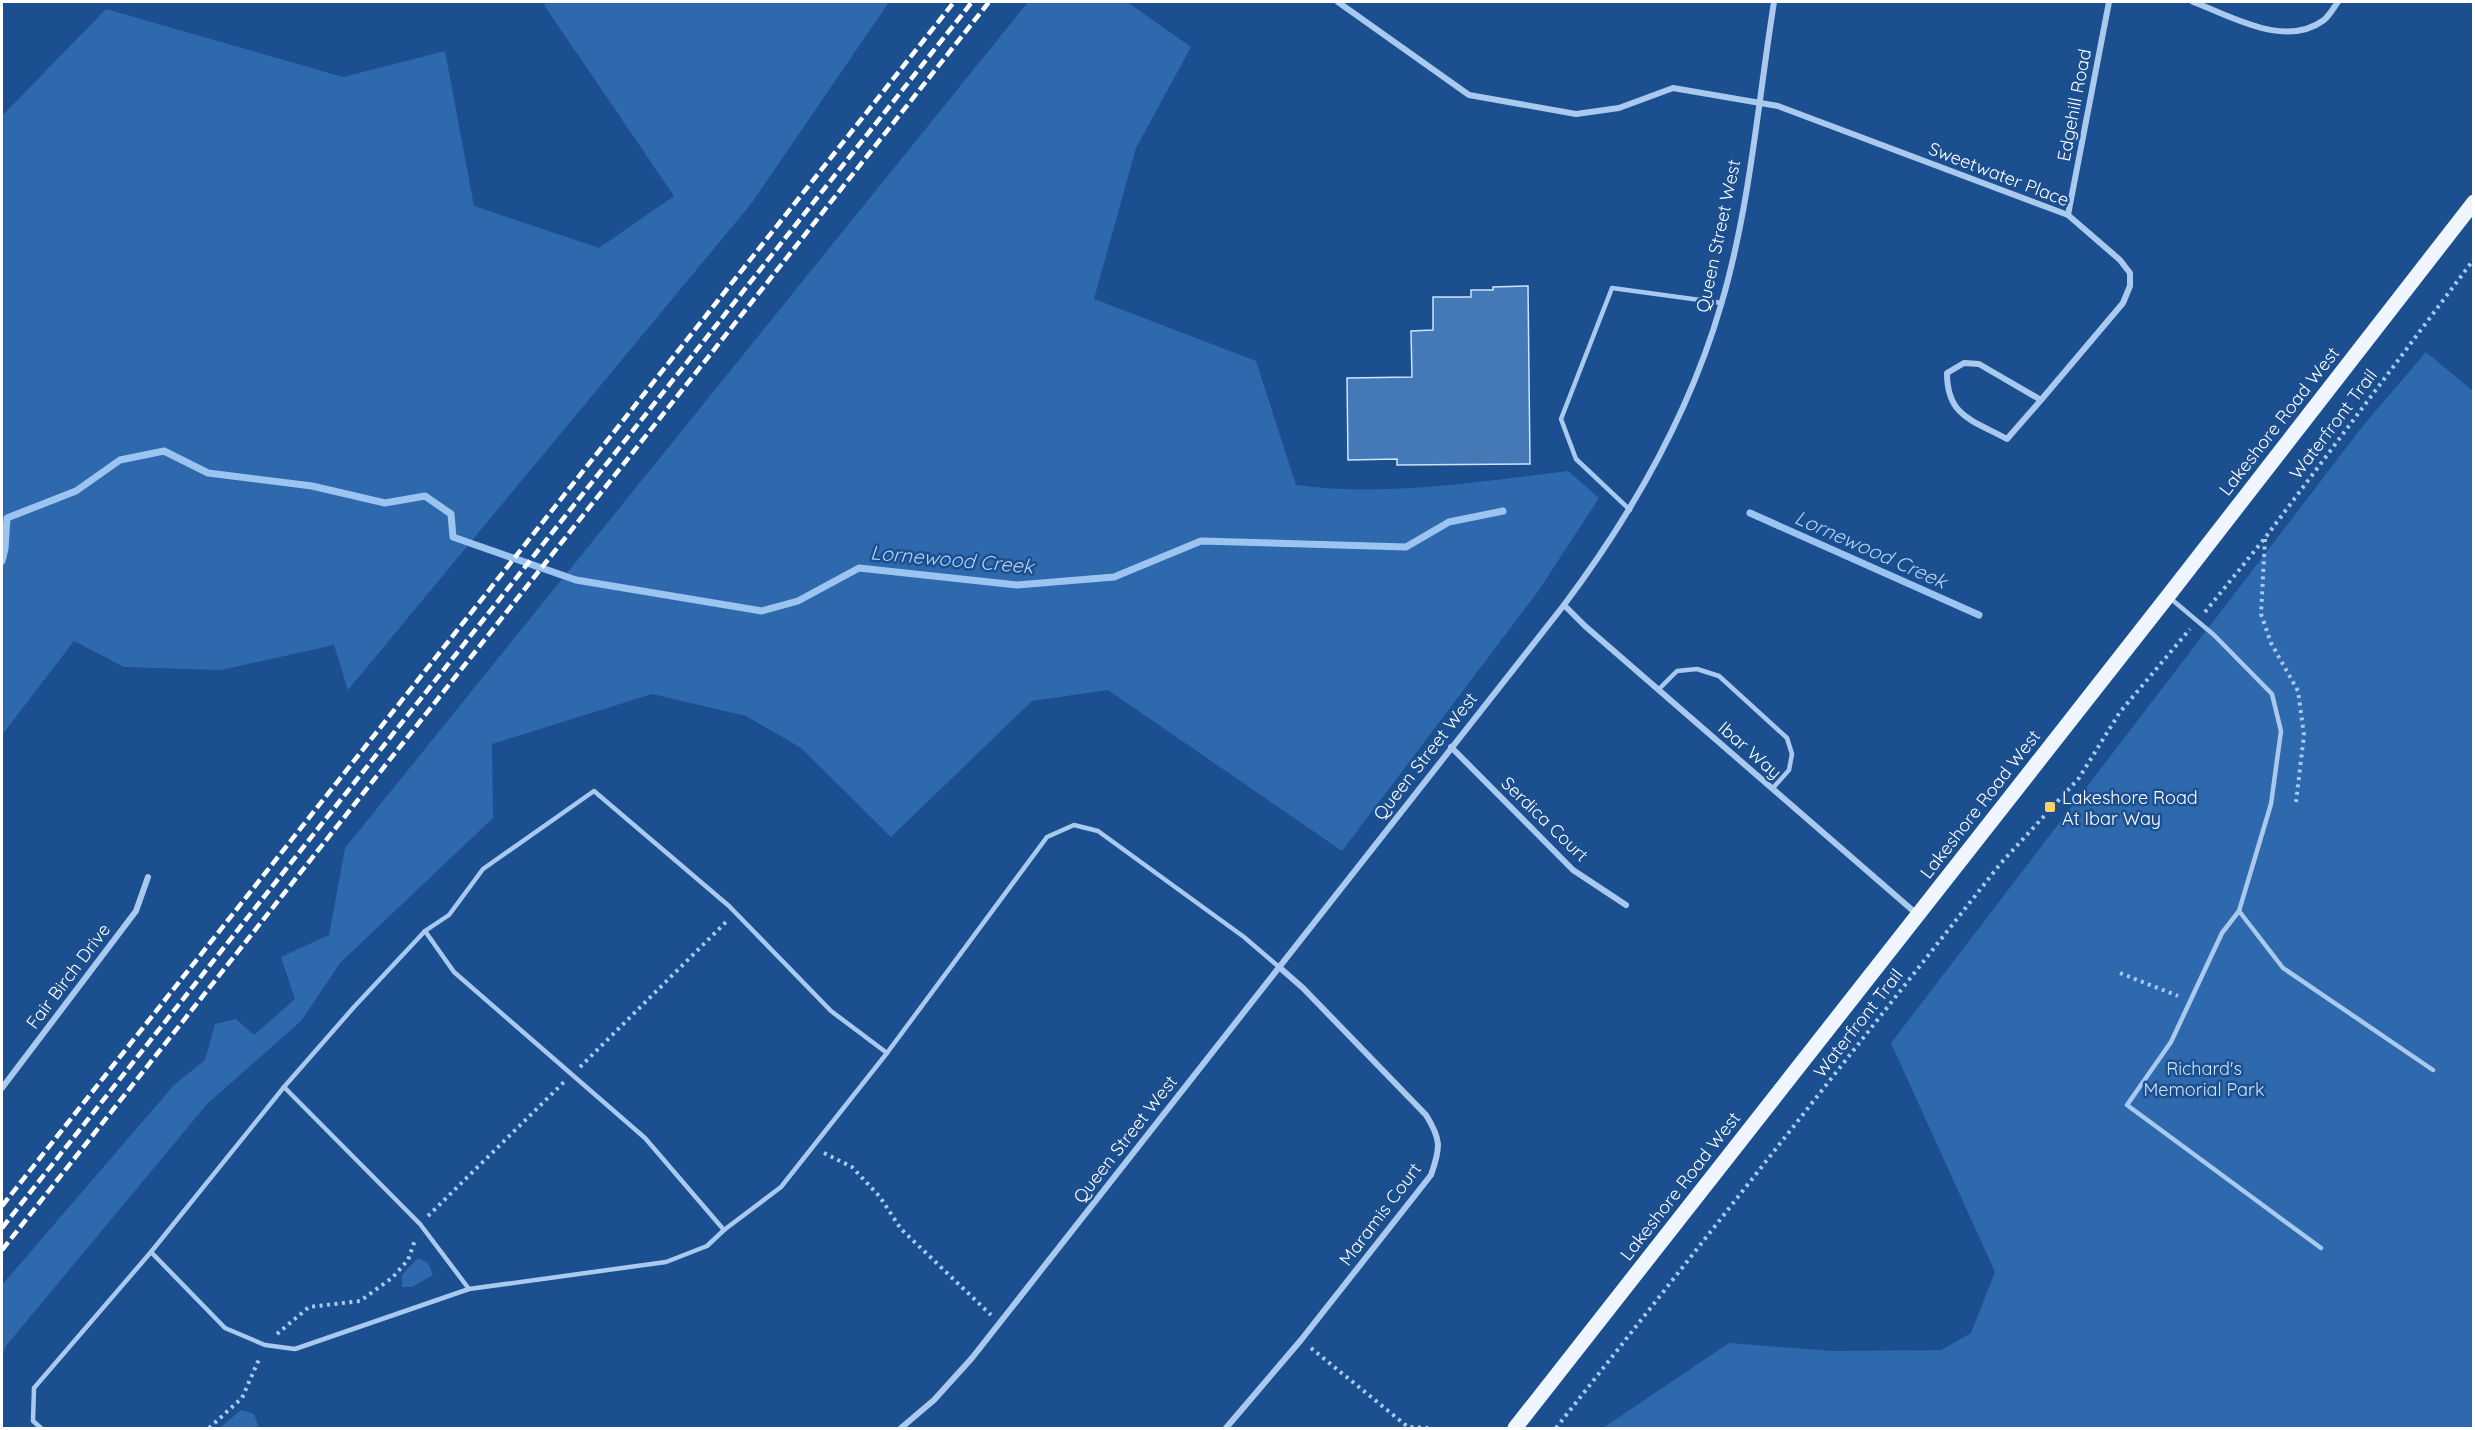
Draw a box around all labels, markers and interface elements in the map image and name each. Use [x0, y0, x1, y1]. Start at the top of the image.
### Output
street label: Edgehill Road [2052, 47, 2096, 163]
street label: Sweetwater Place [1925, 137, 2073, 211]
street label: Queen Street West [1691, 157, 1745, 315]
street label: Lakeshore Road West [2214, 342, 2344, 500]
street label: Waterfront Trail [2284, 364, 2382, 484]
water label: Lornewood Creek [1791, 504, 1953, 595]
water label: Lornewood Creek [869, 539, 1037, 579]
street label: Queen Street West [1368, 688, 1482, 824]
street label: Ibar Way [1714, 716, 1786, 784]
street label: Lakeshore Road West [1915, 725, 2045, 883]
street label: Serdica Court [1496, 772, 1594, 866]
place label: Lakeshore Road At Ibar Way [2062, 786, 2198, 830]
marker: Lakeshore Road At Ibar Way [2043, 800, 2057, 814]
street label: Fair Birch Drive [21, 919, 115, 1033]
street label: Waterfront Trail [1808, 964, 1908, 1082]
park label: Richard's Memorial Park [2143, 1057, 2265, 1101]
street label: Queen Street West [1068, 1071, 1182, 1207]
street label: Lakeshore Road West [1615, 1107, 1745, 1265]
street label: Maramis Court [1334, 1158, 1426, 1270]

